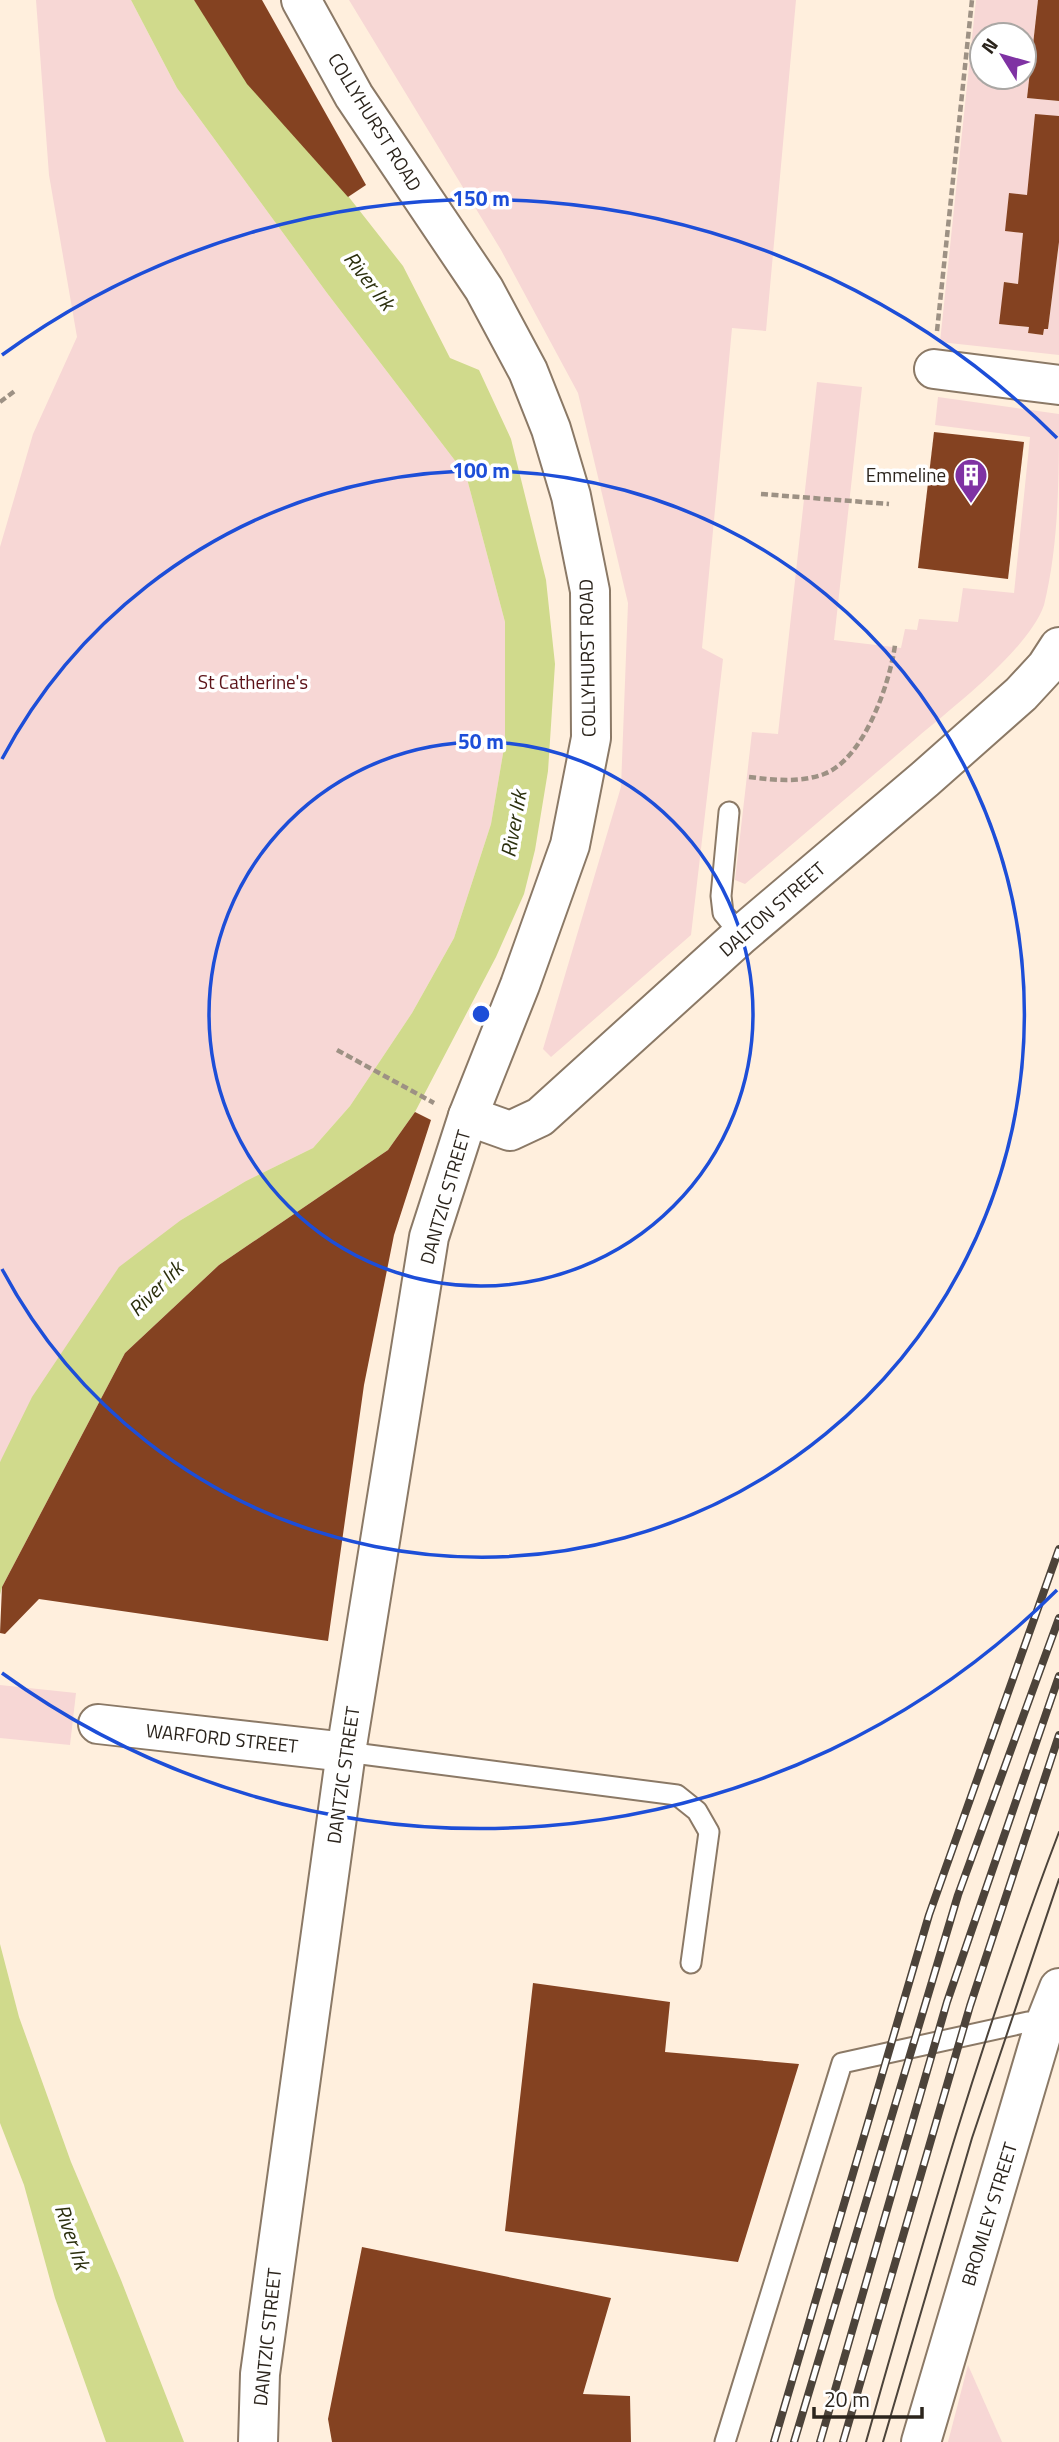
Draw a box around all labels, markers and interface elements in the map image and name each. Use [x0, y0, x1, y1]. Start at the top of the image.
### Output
north arrow [968, 21, 1038, 91]
text: N [973, 31, 1005, 59]
street label: COLLYHURST ROAD [321, 47, 430, 197]
text: 150 m [452, 182, 510, 214]
water label: River Irk [336, 244, 405, 319]
text: 100 m [452, 454, 510, 486]
building icon: Emmeline [952, 456, 990, 505]
place label: Emmeline [866, 460, 946, 489]
street label: COLLYHURST ROAD [571, 579, 602, 737]
park label: St Catherine's [198, 667, 308, 696]
text: 50 m [458, 725, 504, 757]
water label: River Irk [491, 785, 535, 860]
street label: DALTON STREET [712, 854, 831, 963]
centre of rings [469, 1002, 493, 1026]
street label: DANTZIC STREET [411, 1126, 478, 1267]
water label: River Irk [120, 1251, 192, 1323]
street label: DANTZIC STREET [319, 1704, 367, 1846]
street label: WARFORD STREET [144, 1715, 300, 1760]
street label: BROMLEY STREET [953, 2138, 1024, 2289]
water label: River Irk [47, 2200, 100, 2276]
street label: DANTZIC STREET [245, 2267, 288, 2407]
scale bar [814, 2376, 922, 2420]
text: 20 m [824, 2383, 870, 2415]

